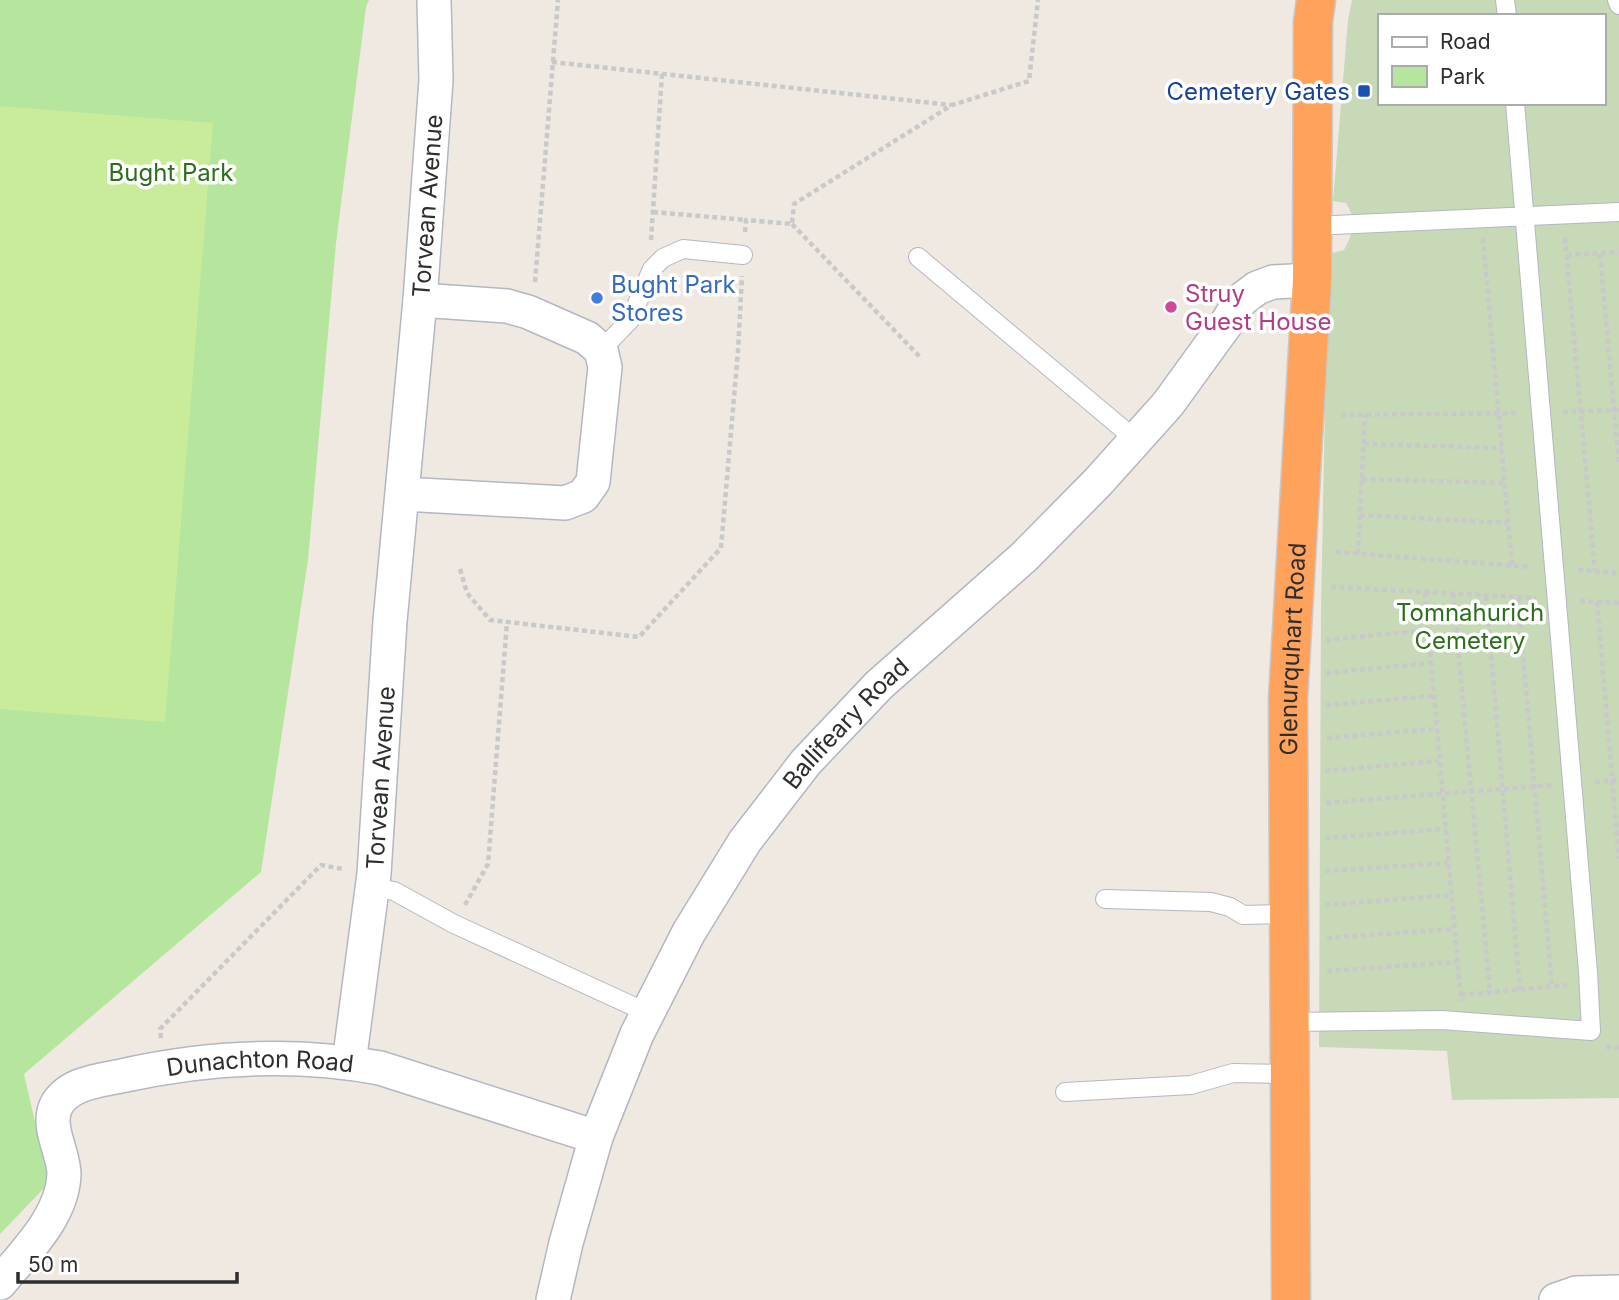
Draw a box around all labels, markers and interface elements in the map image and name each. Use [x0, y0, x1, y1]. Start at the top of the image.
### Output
legend [1378, 14, 1605, 105]
text: Road [1440, 29, 1491, 54]
text: Park [1440, 64, 1485, 89]
place label: Cemetery Gates [1167, 77, 1350, 106]
marker: Cemetery Gates [1356, 83, 1372, 99]
street label: Torvean Avenue [406, 113, 448, 298]
park label: Bught Park [109, 158, 233, 187]
place label: Bught Park Stores [611, 270, 736, 327]
place label: Struy Guest House [1185, 279, 1331, 336]
marker: Bught Park Stores [589, 290, 605, 306]
marker: Struy Guest House [1163, 299, 1179, 315]
street label: Glenurquhart Road [1273, 542, 1311, 756]
park label: Tomnahurich Cemetery [1396, 598, 1544, 655]
street label: Ballifeary Road [776, 651, 914, 794]
street label: Torvean Avenue [360, 685, 400, 870]
street label: Dunachton Road [164, 1044, 356, 1082]
scale bar [18, 1240, 236, 1284]
text: 50 m [28, 1252, 78, 1277]

